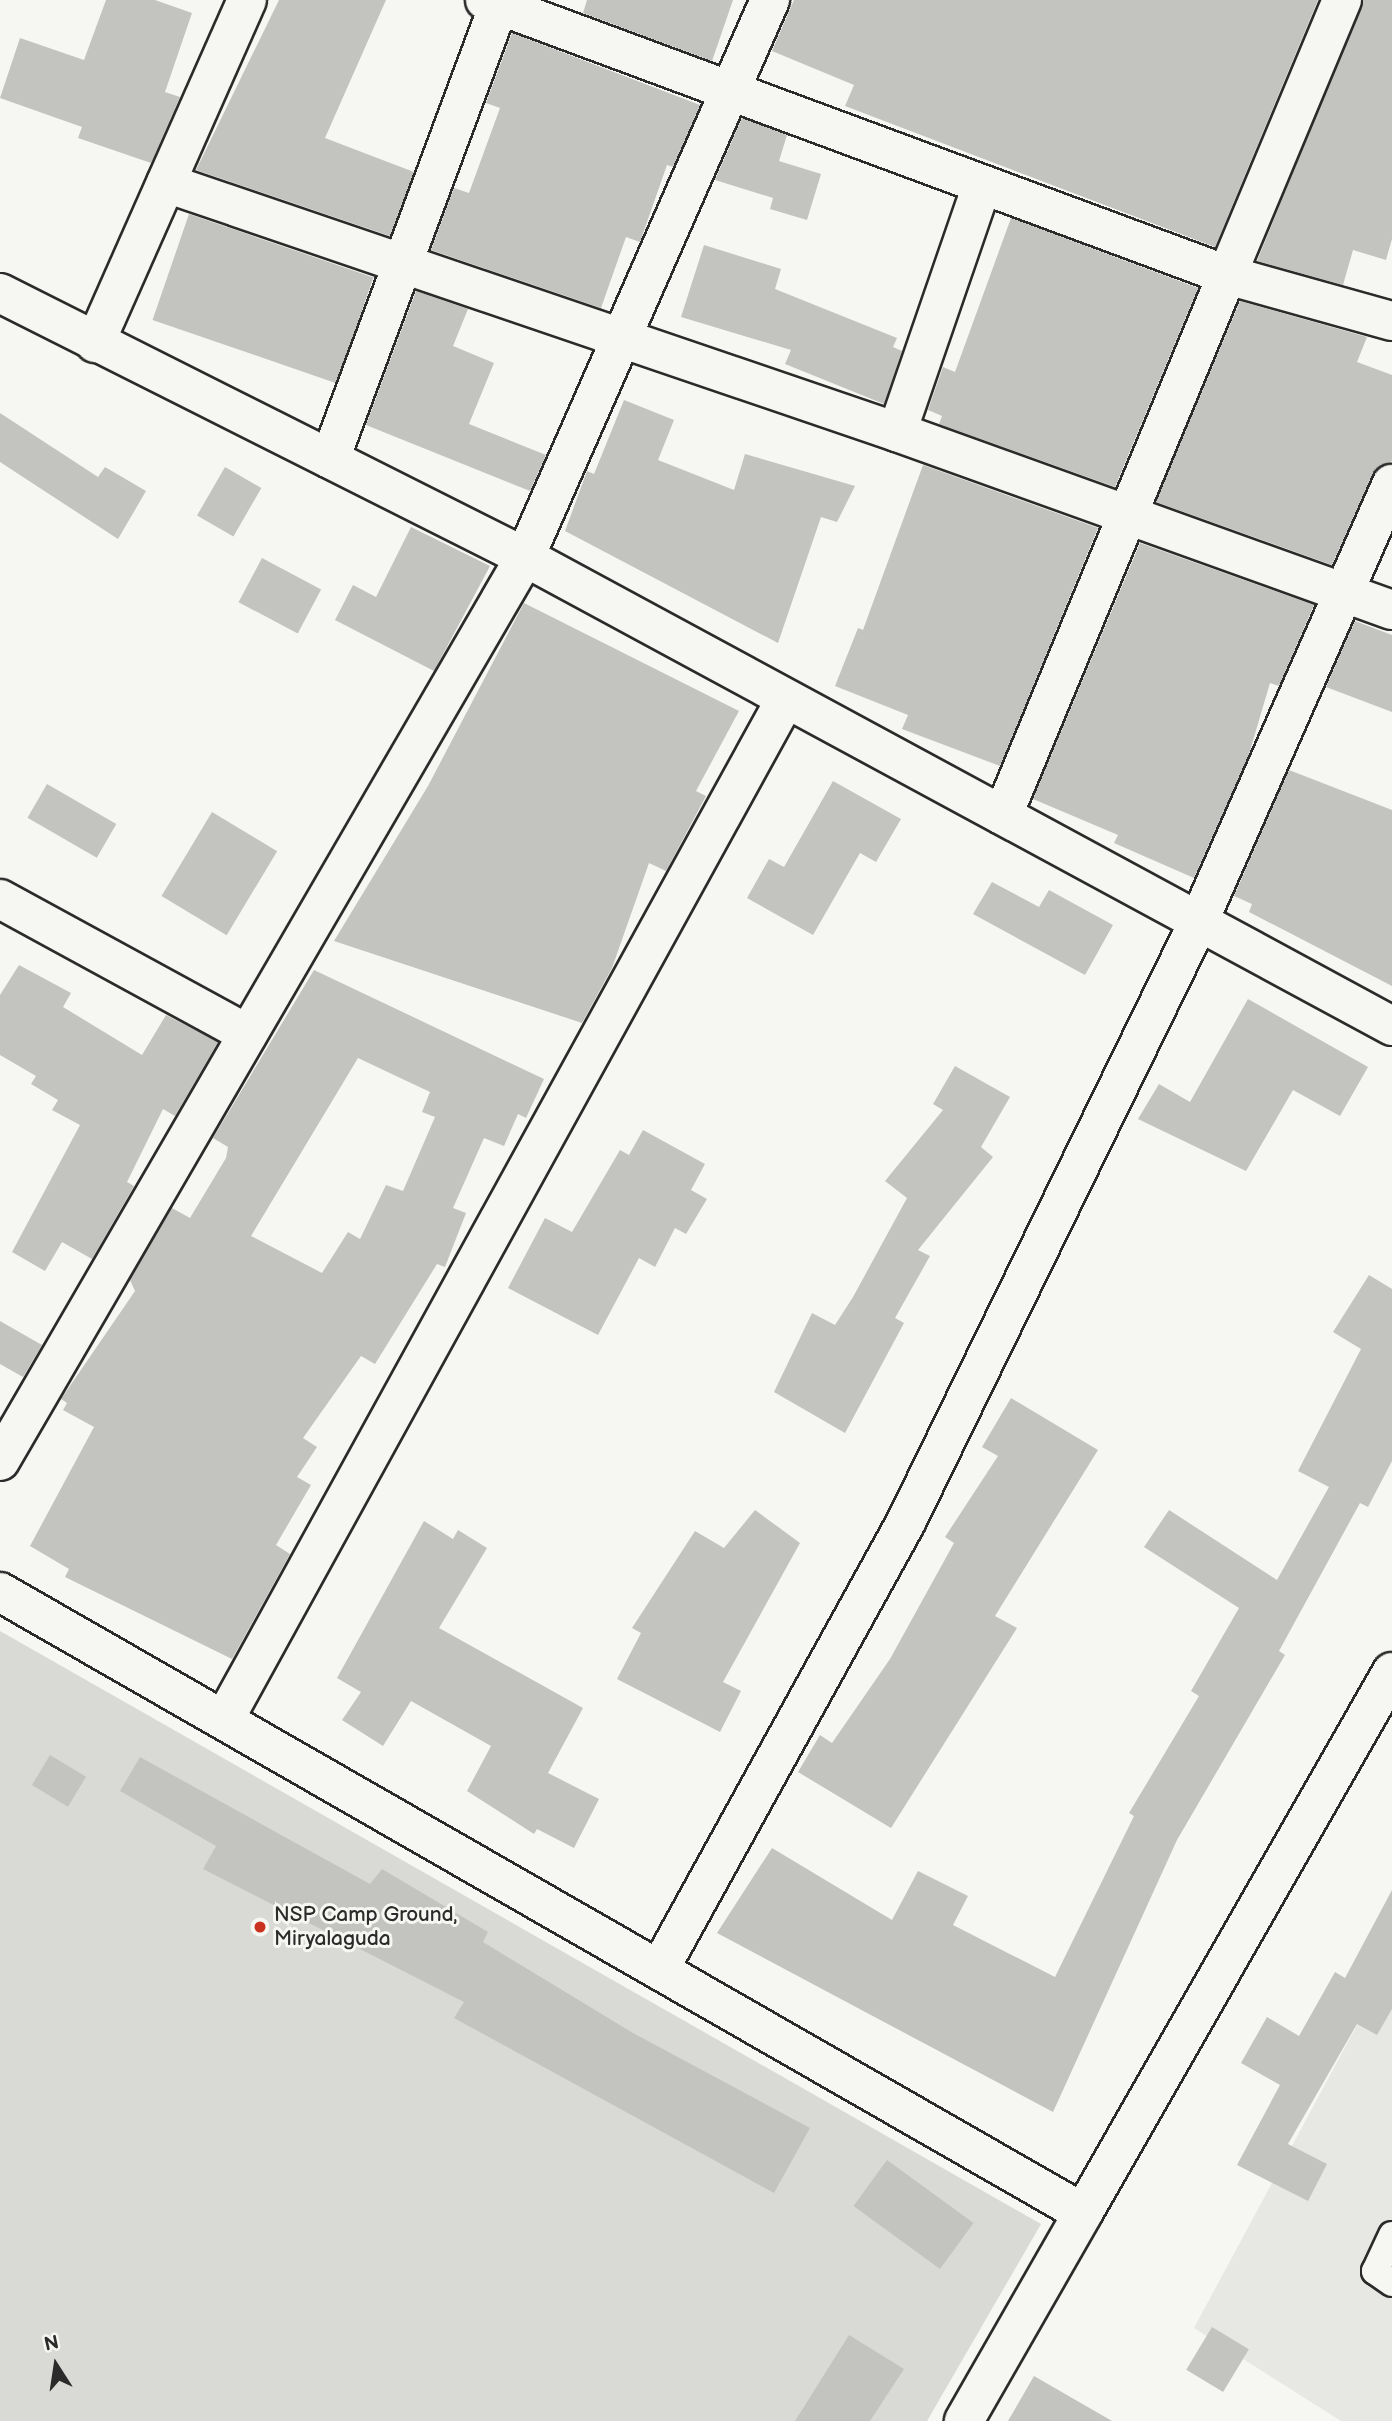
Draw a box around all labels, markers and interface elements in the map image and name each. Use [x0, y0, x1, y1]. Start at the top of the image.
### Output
place label: NSP Camp Ground, Miryalaguda [274, 1902, 457, 1952]
marker: NSP Camp Ground, Miryalaguda [252, 1919, 268, 1935]
north arrow [21, 2330, 91, 2400]
text: N [42, 2331, 61, 2357]

